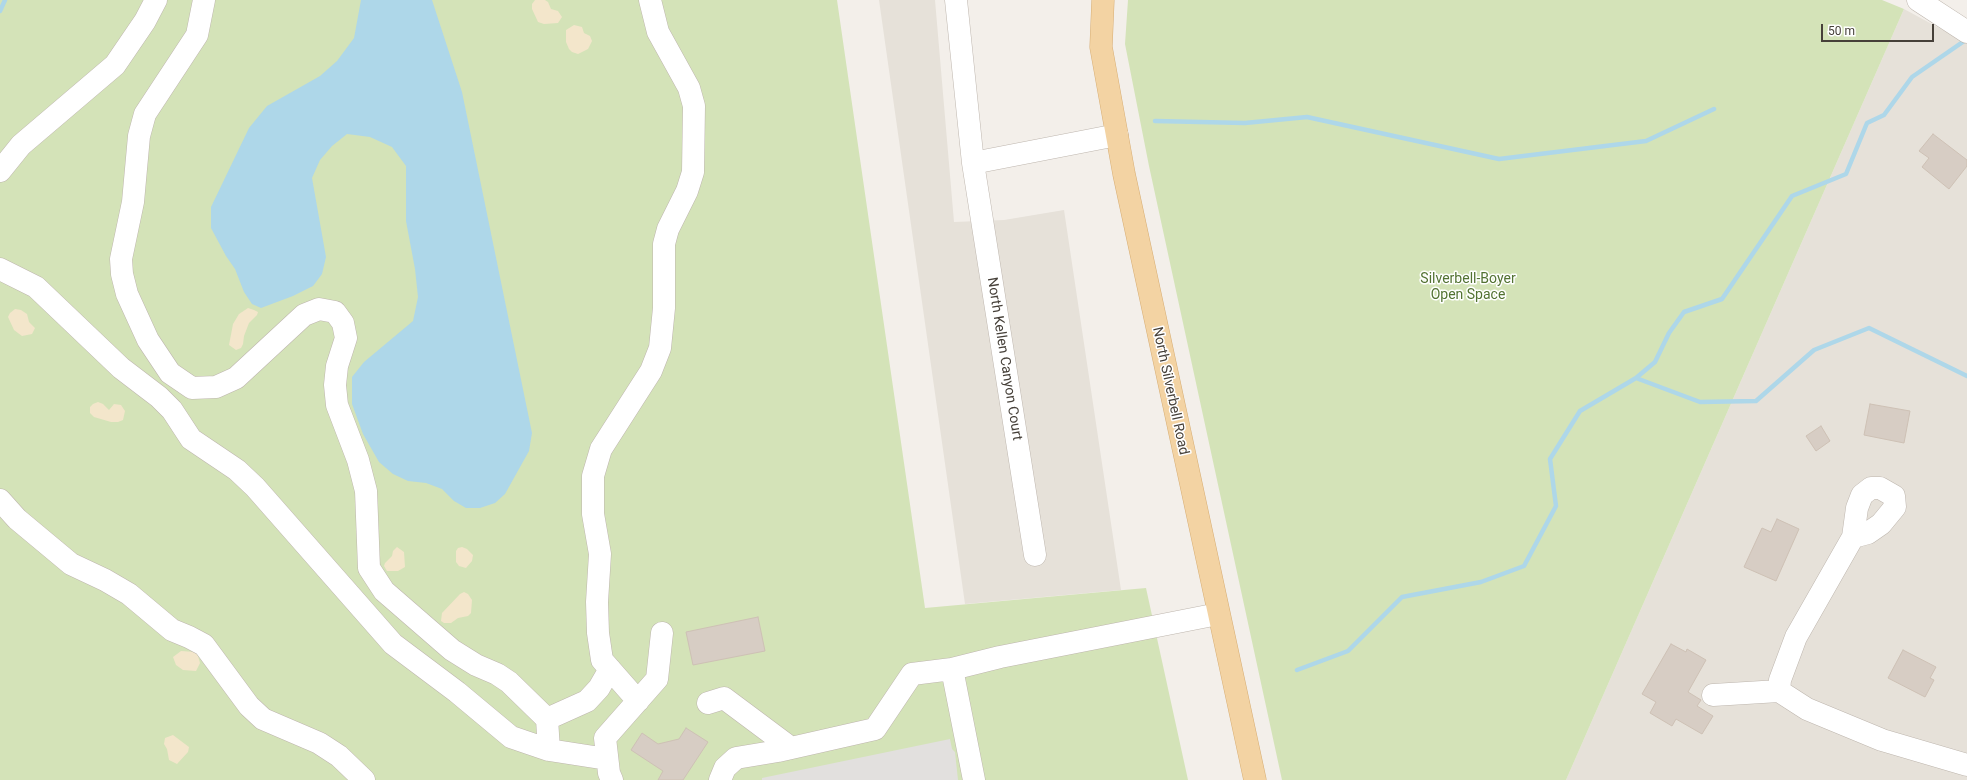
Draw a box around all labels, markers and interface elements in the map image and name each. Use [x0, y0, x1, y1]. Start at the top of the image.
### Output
scale bar [1823, 16, 1936, 42]
text: 50 m [1828, 24, 1855, 38]
park label: Silverbell-Boyer Open Space [1420, 271, 1516, 304]
street label: North Kellen Canyon Court [983, 276, 1025, 442]
street label: North Silverbell Road [1148, 325, 1192, 457]

